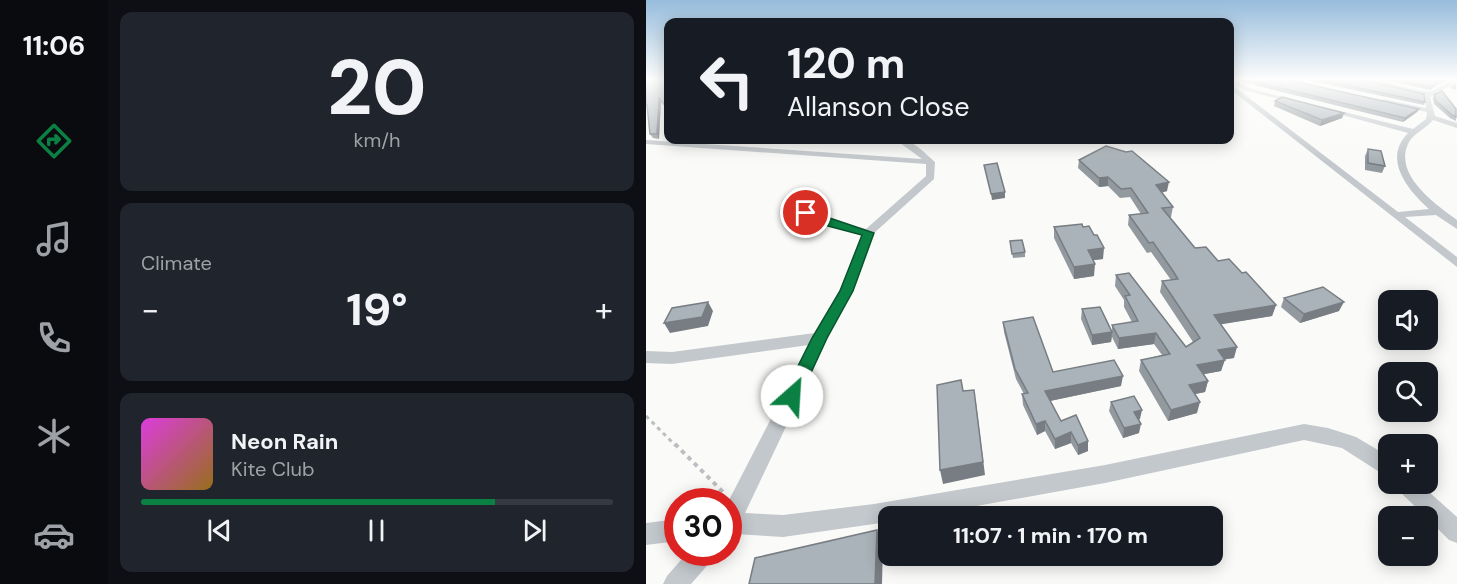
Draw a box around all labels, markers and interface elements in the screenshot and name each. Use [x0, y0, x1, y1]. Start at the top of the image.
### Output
text: 11:06 [23, 28, 85, 63]
text: 120 m [787, 36, 905, 91]
text: 20 [327, 37, 427, 138]
icon: left [688, 42, 766, 120]
text: Allanson Close [787, 89, 970, 124]
icon: directions [33, 120, 75, 162]
text: km/h [353, 127, 401, 153]
pin [780, 187, 831, 238]
icon: arrive [789, 196, 822, 229]
icon: music [33, 218, 75, 260]
text: Climate [141, 250, 212, 276]
text: 19° [346, 280, 408, 339]
text: − [141, 288, 159, 331]
text: + [595, 288, 613, 331]
map controls [1378, 290, 1438, 566]
button: sound [1378, 290, 1438, 350]
icon: phone [33, 317, 75, 359]
button: search [1378, 362, 1438, 422]
position arrow [760, 364, 824, 428]
icon: climate [33, 415, 75, 457]
text: Neon Rain [231, 427, 338, 456]
button: + [1378, 434, 1438, 494]
text: Kite Club [231, 456, 315, 482]
speed limit sign: 30 [664, 488, 742, 566]
button: − [1378, 506, 1438, 566]
icon: car [33, 514, 75, 556]
icon: previous [203, 514, 236, 547]
icon: pause [360, 514, 393, 547]
icon: next [518, 514, 551, 547]
text: 11:07 · 1 min · 170 m [953, 521, 1148, 550]

